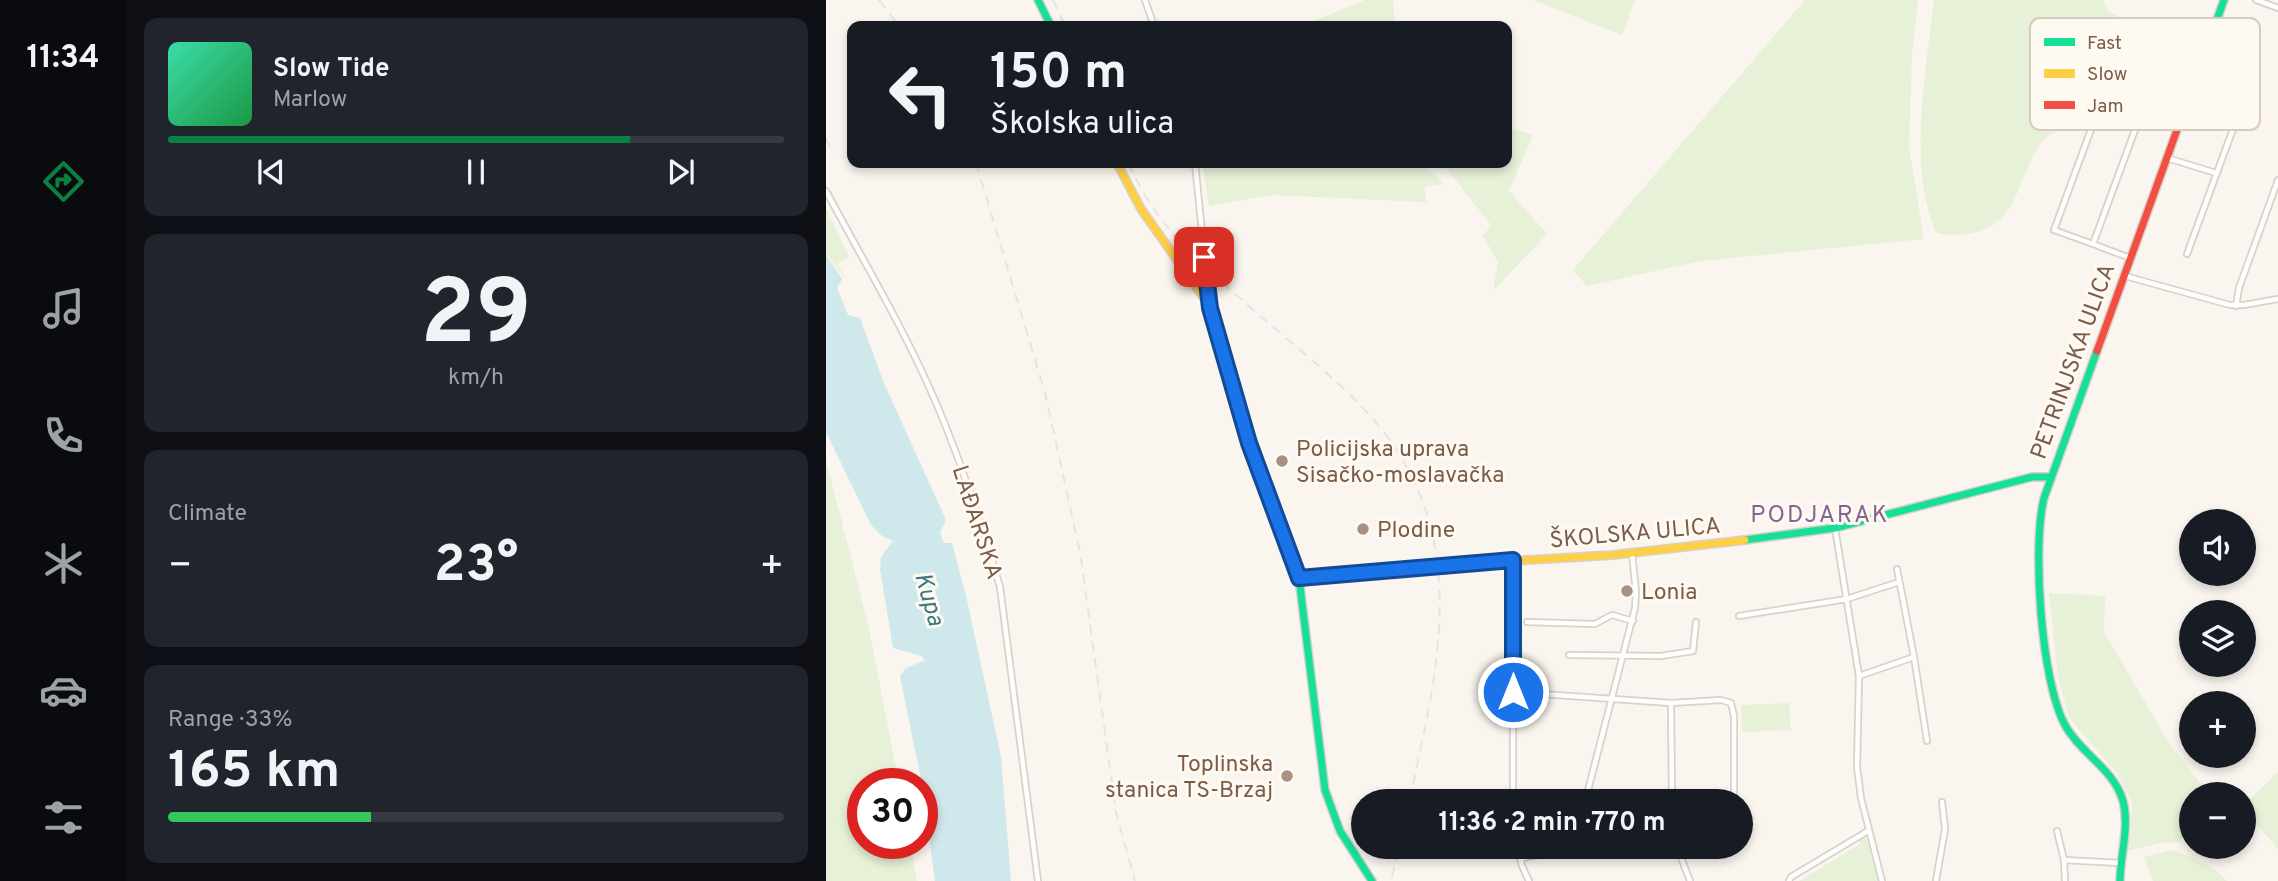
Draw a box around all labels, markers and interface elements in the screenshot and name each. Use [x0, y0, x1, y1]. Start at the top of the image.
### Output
legend [2030, 18, 2260, 130]
text: Fast [2087, 32, 2122, 56]
text: 11:34 [26, 39, 100, 79]
text: 150 m [990, 44, 1127, 106]
icon: left [875, 49, 966, 140]
text: Slow Tide [273, 53, 390, 86]
text: Slow [2087, 63, 2127, 87]
text: Marlow [273, 86, 347, 115]
text: Jam [2087, 95, 2124, 119]
text: Školska ulica [990, 105, 1174, 145]
icon: previous [252, 153, 290, 191]
icon: pause [457, 153, 495, 191]
icon: next [662, 153, 700, 191]
icon: directions [39, 157, 88, 206]
pin [1174, 227, 1234, 287]
icon: arrive [1185, 238, 1223, 276]
street label: PETRINJSKA ULICA [2025, 260, 2123, 464]
text: 29 [420, 261, 532, 376]
icon: music [39, 284, 88, 333]
text: km/h [448, 364, 504, 393]
icon: phone [39, 411, 88, 460]
place label: Policijska uprava Sisačko-moslavačka [1296, 436, 1504, 491]
marker: Policijska uprava Sisačko-moslavačka [1274, 453, 1290, 469]
street label: LAĐARSKA [944, 462, 1008, 583]
text: Climate [168, 500, 247, 529]
district label: PODJARAK [1750, 501, 1890, 531]
map controls [2179, 509, 2256, 859]
button: sound [2179, 509, 2256, 586]
street label: ŠKOLSKA ULICA [1548, 511, 1722, 556]
place label: Plodine [1377, 517, 1455, 546]
marker: Plodine [1355, 521, 1371, 537]
text: 23° [434, 534, 518, 600]
icon: climate [39, 539, 88, 588]
text: − [168, 543, 193, 592]
text: + [759, 543, 784, 592]
water label: Kupa [906, 570, 950, 630]
place label: Lonia [1641, 579, 1697, 608]
marker: Lonia [1619, 583, 1635, 599]
button: layers [2179, 600, 2256, 677]
position arrow [1476, 655, 1550, 729]
icon: car [39, 666, 88, 715]
button: + [2179, 691, 2256, 768]
text: Range · 33% [168, 706, 292, 735]
text: 165 km [168, 740, 340, 806]
place label: Toplinska stanica TS-Brzaj [1105, 751, 1273, 806]
speed limit sign: 30 [847, 768, 938, 859]
marker: Toplinska stanica TS-Brzaj [1279, 768, 1295, 784]
button: − [2179, 782, 2256, 859]
icon: filters [39, 793, 88, 842]
text: 11:36 · 2 min · 770 m [1439, 807, 1665, 840]

